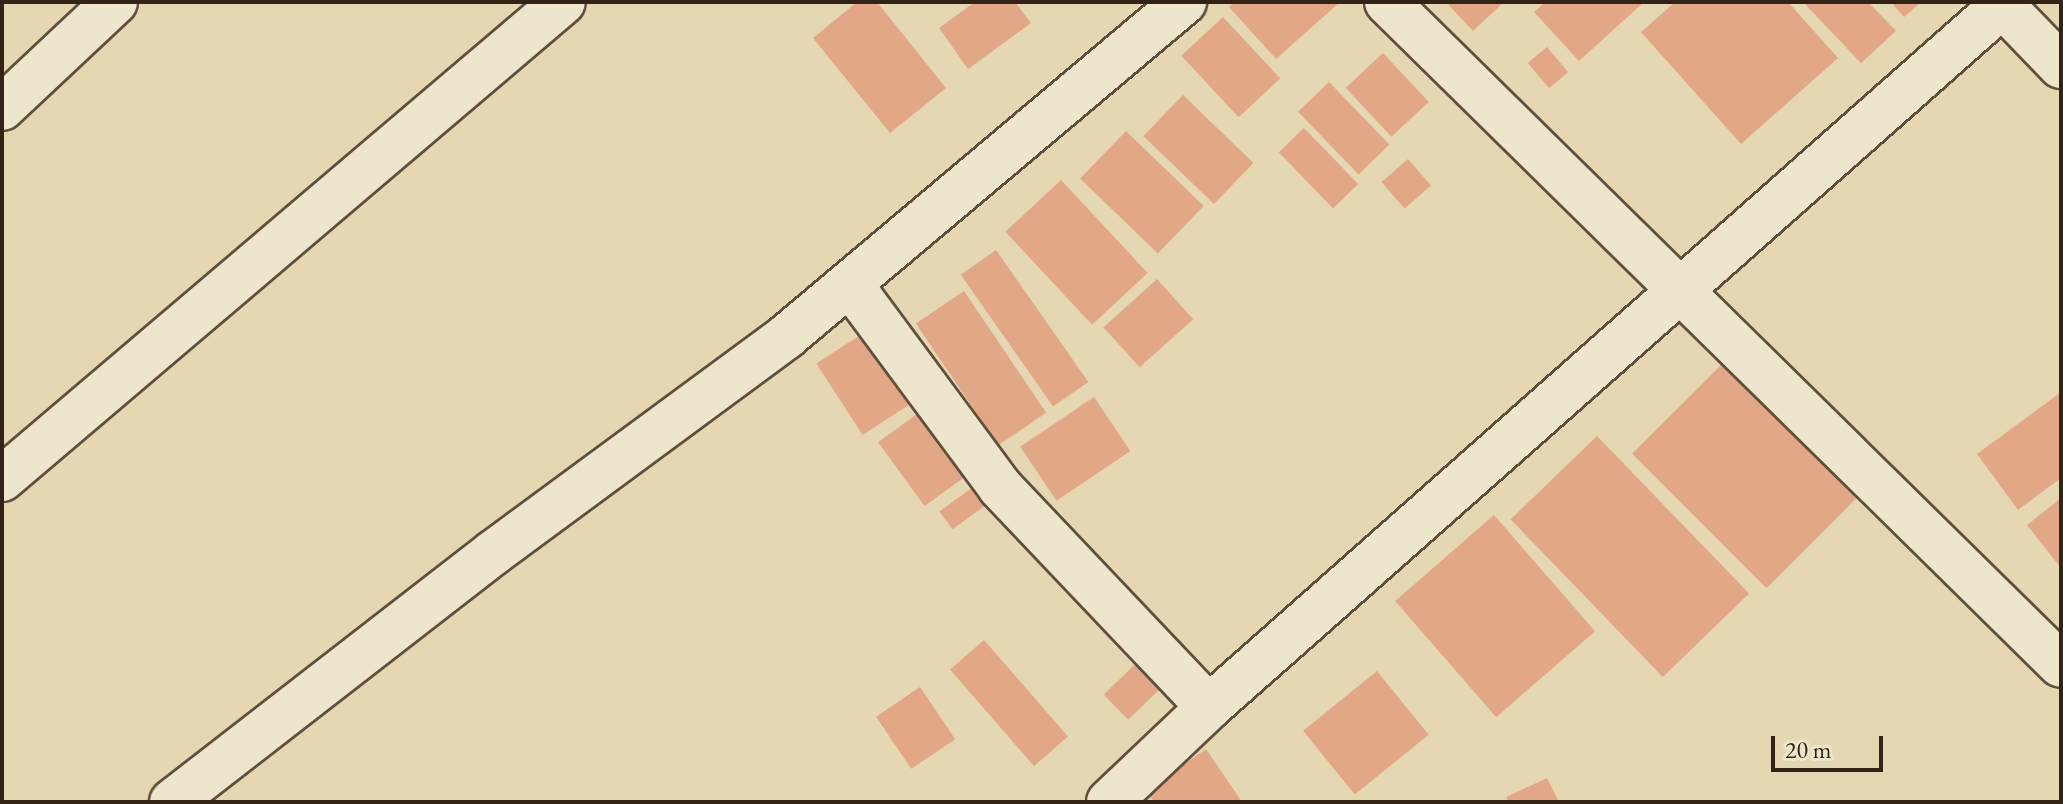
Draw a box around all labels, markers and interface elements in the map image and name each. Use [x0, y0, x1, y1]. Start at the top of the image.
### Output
scale bar [1775, 720, 1887, 770]
text: 20 m [1785, 734, 1832, 765]

